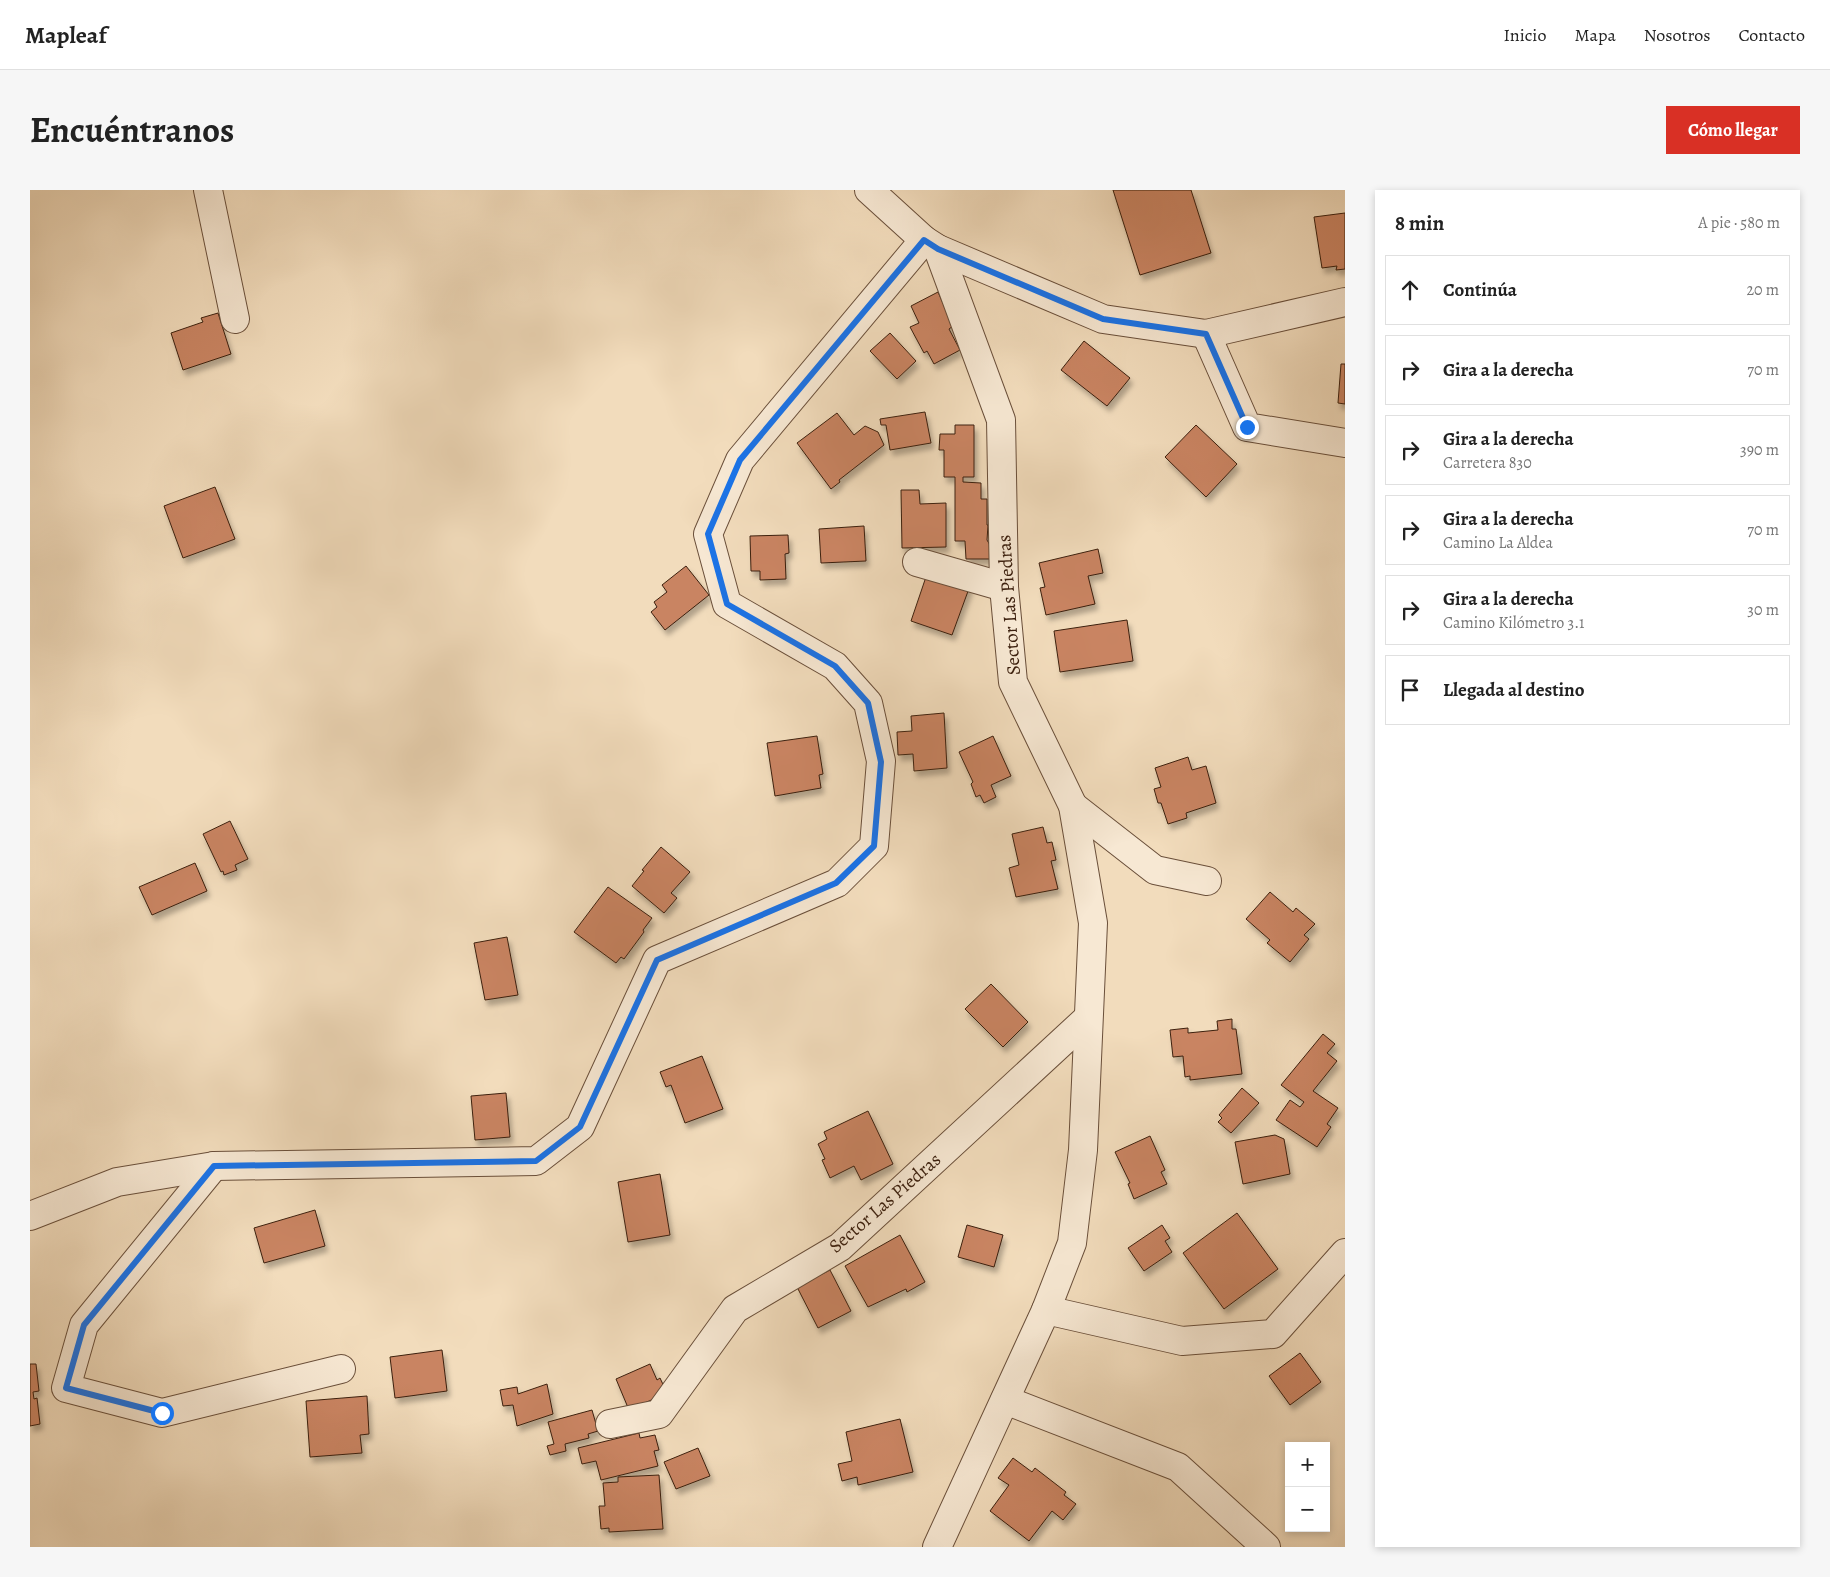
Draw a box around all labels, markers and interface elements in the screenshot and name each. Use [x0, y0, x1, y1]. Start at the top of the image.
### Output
text: Mapleaf [25, 19, 107, 51]
text: Inicio [1503, 23, 1546, 47]
text: Mapa [1574, 23, 1616, 47]
text: Nosotros [1644, 23, 1710, 47]
text: Contacto [1738, 23, 1805, 47]
text: Encuéntranos [30, 106, 234, 154]
button: Cómo llegar [1666, 106, 1800, 154]
text: 8 min [1395, 209, 1444, 237]
text: A pie · 580 m [1698, 212, 1780, 234]
icon: ahead [1396, 276, 1424, 304]
text: Continúa [1443, 277, 1517, 303]
text: 20 m [1746, 279, 1779, 301]
icon: right [1396, 356, 1424, 384]
text: Gira a la derecha [1443, 357, 1574, 383]
text: 70 m [1747, 359, 1779, 381]
route end [1236, 416, 1259, 439]
text: Gira a la derecha [1443, 426, 1574, 452]
icon: right [1396, 436, 1424, 464]
text: 390 m [1740, 439, 1779, 461]
text: Carretera 830 [1443, 452, 1532, 474]
text: Gira a la derecha [1443, 506, 1574, 532]
icon: right [1396, 516, 1424, 544]
text: 70 m [1747, 519, 1779, 541]
text: Camino La Aldea [1443, 532, 1553, 554]
street label: Sector Las Piedras [991, 534, 1027, 676]
text: Gira a la derecha [1443, 586, 1574, 612]
icon: right [1396, 596, 1424, 624]
text: 30 m [1747, 599, 1779, 621]
text: Camino Kilómetro 3.1 [1443, 612, 1585, 634]
icon: arrive [1396, 676, 1424, 704]
text: Llegada al destino [1443, 677, 1585, 703]
street label: Sector Las Piedras [823, 1147, 947, 1259]
route start [151, 1402, 174, 1425]
map controls [1285, 1442, 1330, 1532]
button: + [1285, 1442, 1330, 1487]
button: − [1285, 1487, 1330, 1532]

